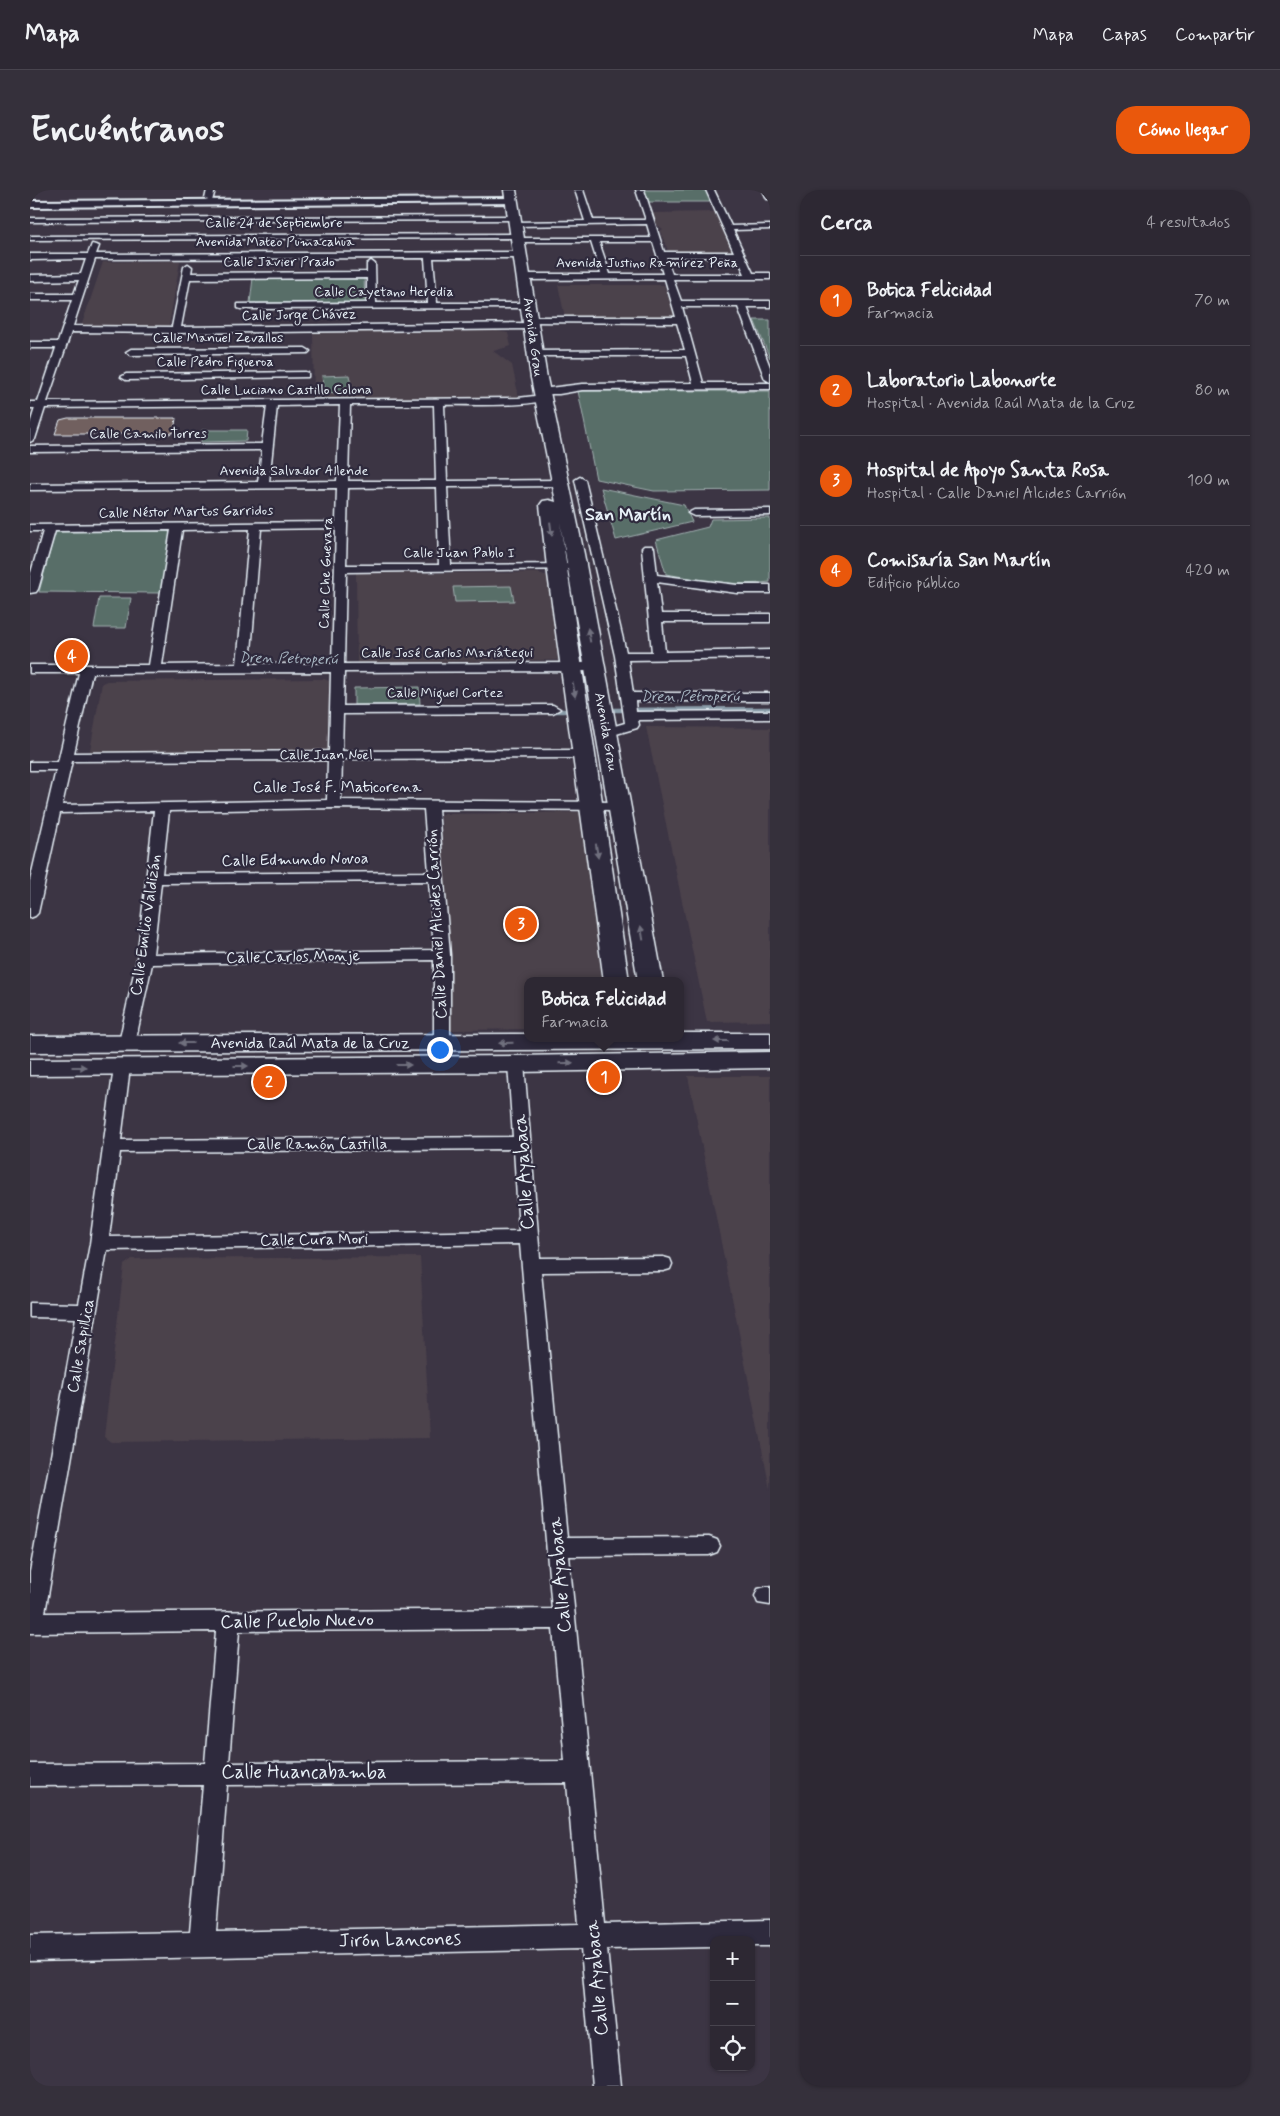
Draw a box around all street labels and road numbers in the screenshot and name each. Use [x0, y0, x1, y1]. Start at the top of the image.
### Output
street label: Calle 24 de Septiembre [205, 214, 343, 232]
street label: Avenida Mateo Pumacahua [196, 233, 355, 251]
street label: Calle Javier Prado [223, 253, 335, 271]
street label: Avenida Justino Ramírez Peña [556, 254, 738, 272]
street label: Calle Cayetano Heredia [314, 283, 454, 301]
street label: Avenida Grau [519, 296, 548, 378]
street label: Calle Jorge Chávez [242, 305, 357, 326]
street label: Calle Manuel Zevallos [153, 329, 283, 347]
street label: Calle Pedro Figueroa [156, 353, 274, 373]
street label: Calle Luciano Castillo Colona [201, 381, 372, 399]
street label: Calle Camilo Torres [89, 425, 207, 443]
street label: Avenida Salvador Allende [220, 462, 369, 480]
street label: Calle Néstor Martos Garridos [99, 501, 273, 523]
street label: Calle Che Guevara [315, 517, 337, 629]
street label: Calle Juan Pablo I [403, 544, 515, 562]
street label: Calle José Carlos Mariátegui [361, 644, 533, 664]
street label: Calle Miguel Cortez [387, 684, 503, 704]
street label: Avenida Grau [590, 691, 622, 773]
street label: Calle Juan Noel [279, 746, 373, 764]
street label: Calle José F. Maticorena [253, 777, 422, 798]
street label: Calle Daniel Alcides Carrión [422, 829, 452, 1019]
street label: Calle Edmundo Novoa [221, 848, 369, 872]
street label: Calle Emilio Valdizán [126, 853, 166, 997]
street label: Calle Carlos Monje [226, 945, 361, 969]
street label: Avenida Raúl Mata de la Cruz [210, 1033, 410, 1054]
street label: Calle Ayabaca [507, 1113, 542, 1231]
street label: Calle Ramón Castilla [247, 1134, 387, 1155]
street label: Calle Cura Mori [260, 1229, 369, 1251]
street label: Calle Sapillica [62, 1297, 100, 1395]
street label: Calle Ayabaca [542, 1515, 579, 1634]
street label: Calle Pueblo Nuevo [220, 1607, 374, 1635]
street label: Calle Huancabamba [221, 1760, 387, 1785]
street label: Calle Ayabaca [579, 1918, 616, 2037]
street label: Jirón Lancones [339, 1926, 461, 1954]

